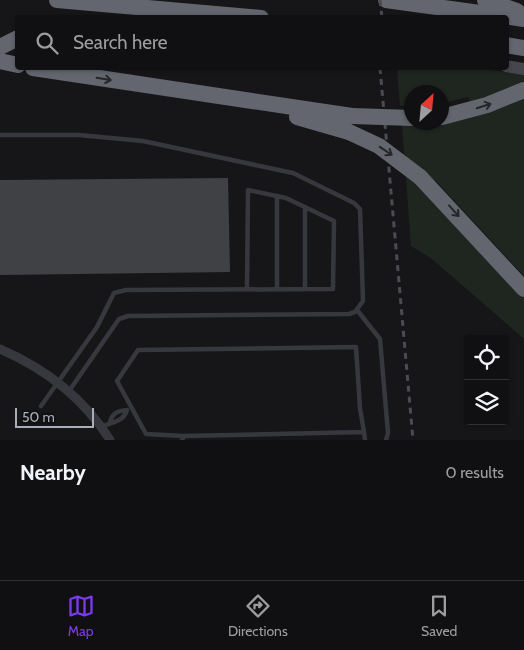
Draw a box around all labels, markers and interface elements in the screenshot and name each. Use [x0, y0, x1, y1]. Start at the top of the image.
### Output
search box [15, 15, 509, 70]
icon: search [33, 29, 61, 57]
text: Search here [73, 31, 167, 54]
one-way arrow [96, 74, 112, 84]
north arrow [404, 85, 449, 130]
one-way arrow [475, 101, 491, 111]
one-way arrow [379, 146, 393, 156]
one-way arrow [448, 205, 459, 218]
map controls [464, 335, 509, 425]
button: locate [464, 335, 509, 380]
button: layers [464, 380, 509, 425]
scale bar [15, 405, 94, 428]
text: 50 m [22, 408, 55, 426]
text: Nearby [20, 460, 86, 485]
text: 0 results [445, 463, 504, 482]
tab: Map [67, 592, 95, 640]
tab: Directions [228, 592, 288, 640]
tab: Saved [421, 592, 457, 640]

